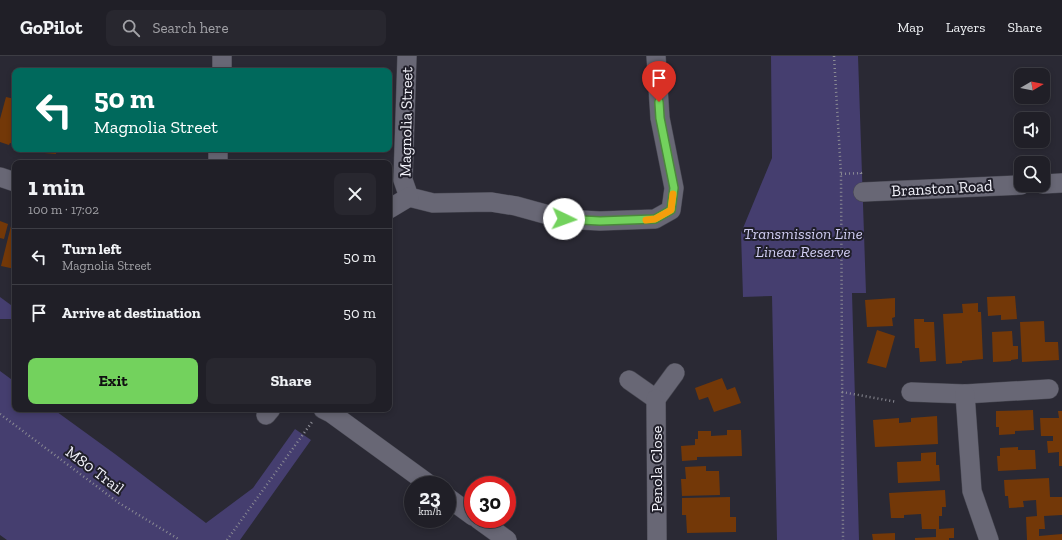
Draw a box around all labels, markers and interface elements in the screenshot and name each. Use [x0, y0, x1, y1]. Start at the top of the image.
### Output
search box [106, 10, 386, 46]
text: GoPilot [20, 16, 82, 39]
icon: search [120, 17, 142, 39]
text: Search here [152, 19, 228, 37]
text: Map [897, 19, 924, 36]
text: Layers [946, 19, 985, 36]
text: Share [1007, 19, 1042, 36]
pin [642, 61, 676, 102]
street label: Magnolia Street [396, 67, 416, 177]
icon: arrive [648, 67, 670, 89]
north arrow [1014, 68, 1050, 104]
map controls [1014, 68, 1050, 192]
text: 50 m [94, 82, 155, 115]
icon: left [28, 84, 80, 136]
button: sound [1014, 112, 1050, 148]
text: Magnolia Street [94, 116, 218, 138]
button: search [1014, 156, 1050, 192]
text: 1 min [28, 172, 85, 201]
button: close [334, 173, 376, 215]
street label: Branston Road [891, 176, 993, 200]
position arrow [543, 198, 585, 240]
text: 100 m · 17:02 [28, 202, 99, 217]
park label: Transmission Line Linear Reserve [743, 224, 863, 261]
text: Turn left [62, 240, 122, 258]
icon: left [28, 246, 50, 268]
text: 50 m [343, 248, 376, 266]
text: Magnolia Street [62, 258, 151, 273]
icon: arrive [28, 302, 50, 324]
text: Arrive at destination [62, 304, 201, 322]
text: 50 m [343, 304, 376, 322]
button: Exit [28, 358, 198, 404]
button: Share [206, 358, 376, 404]
street label: Penola Close [647, 426, 666, 512]
street label: M80 Trail [62, 442, 128, 498]
speed limit sign: 30 [464, 476, 516, 528]
text: 23 [419, 485, 441, 509]
text: km/h [419, 506, 441, 518]

